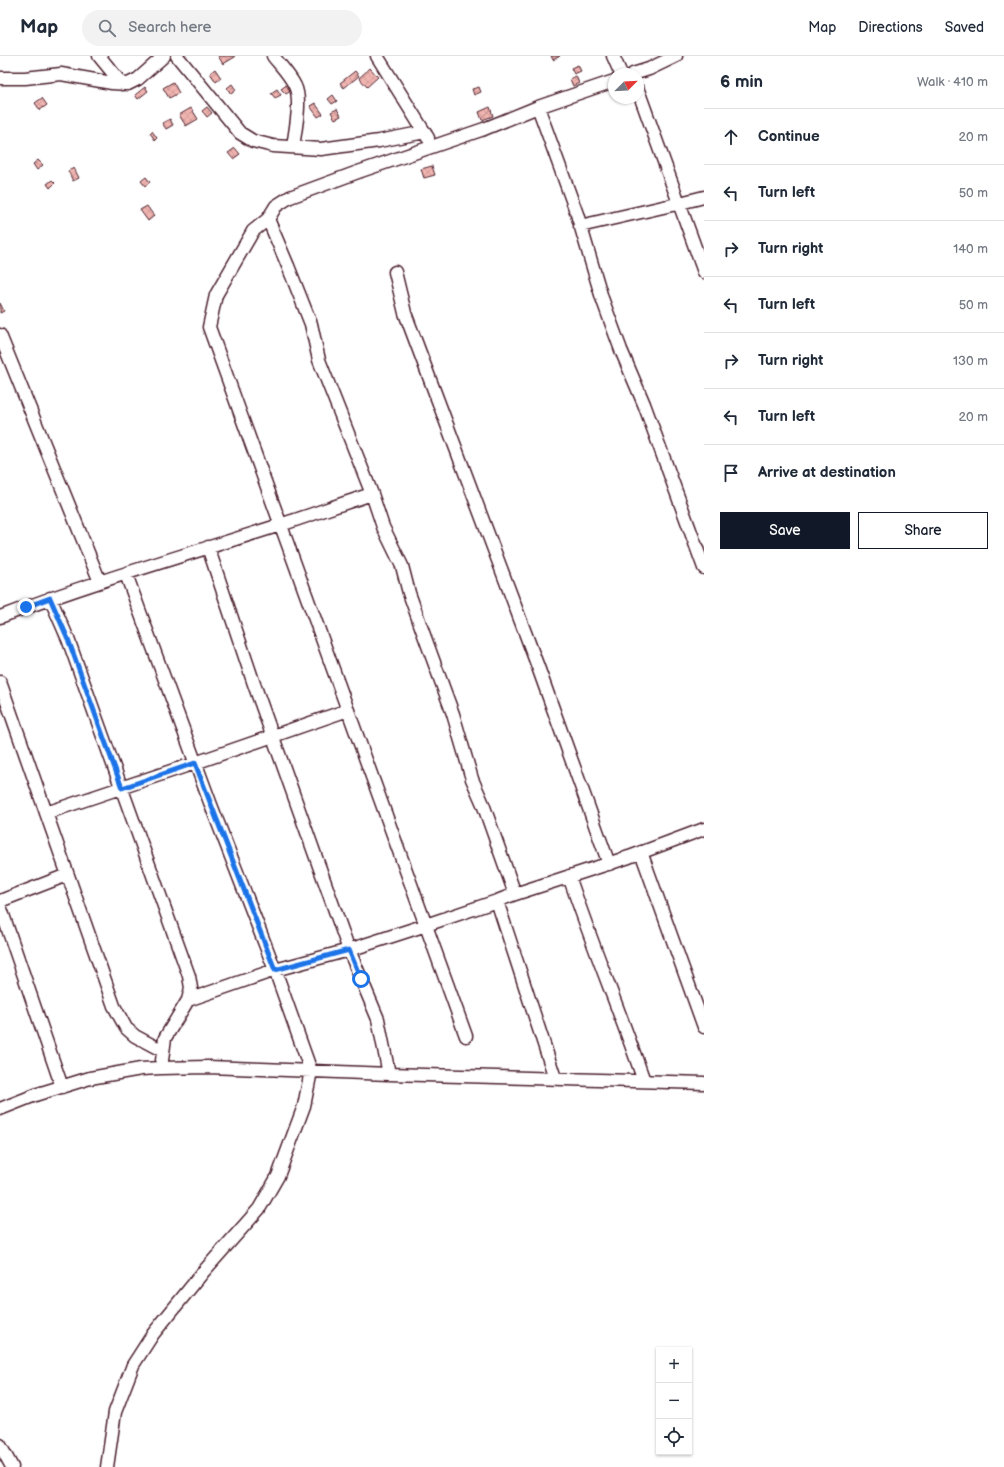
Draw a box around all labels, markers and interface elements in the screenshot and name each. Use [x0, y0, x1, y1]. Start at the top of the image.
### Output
search box [82, 10, 362, 46]
text: Map [20, 16, 58, 39]
icon: search [96, 17, 118, 39]
text: Search here [128, 18, 211, 37]
text: Map [808, 19, 836, 36]
text: Directions [858, 19, 923, 36]
text: Saved [945, 19, 984, 36]
north arrow [608, 68, 644, 104]
text: 6 min [720, 72, 763, 92]
text: Walk · 410 m [917, 74, 988, 90]
icon: ahead [720, 126, 742, 148]
text: Continue [758, 127, 820, 146]
text: 20 m [958, 129, 988, 145]
icon: left [720, 182, 742, 204]
text: Turn left [758, 183, 815, 202]
text: 50 m [959, 185, 988, 201]
icon: right [720, 238, 742, 260]
text: Turn right [758, 239, 823, 258]
text: 140 m [953, 241, 988, 257]
icon: left [720, 294, 742, 316]
text: Turn left [758, 295, 815, 314]
text: 50 m [959, 297, 988, 313]
icon: right [720, 350, 742, 372]
text: Turn right [758, 351, 823, 370]
text: 130 m [953, 353, 988, 369]
icon: left [720, 406, 742, 428]
text: Turn left [758, 407, 815, 426]
text: 20 m [958, 409, 988, 425]
icon: arrive [720, 462, 742, 484]
text: Arrive at destination [758, 463, 896, 482]
button: Save [720, 512, 850, 549]
button: Share [858, 512, 988, 549]
route end [17, 598, 35, 616]
route start [352, 970, 370, 988]
map controls [656, 1347, 692, 1455]
button: + [656, 1347, 692, 1383]
button: − [656, 1383, 692, 1419]
button: locate [656, 1419, 692, 1455]

